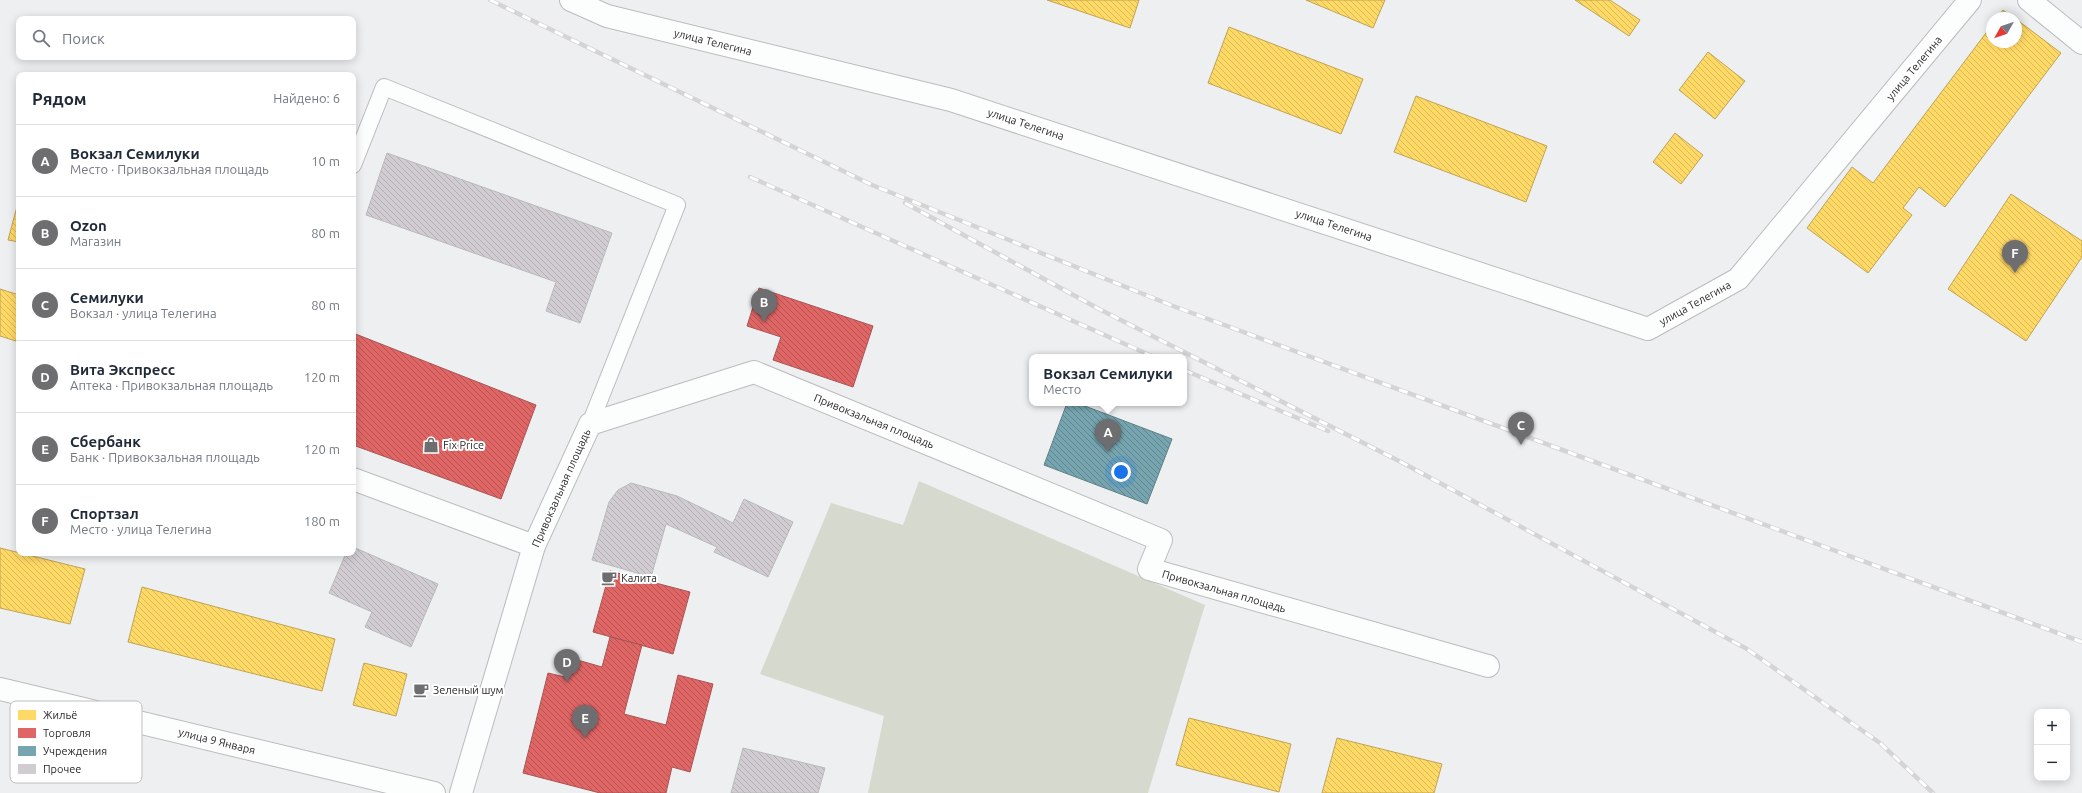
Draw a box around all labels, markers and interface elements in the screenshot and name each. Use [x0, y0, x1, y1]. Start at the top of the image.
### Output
north arrow [1986, 12, 2022, 48]
search box [16, 16, 356, 60]
icon: search [30, 27, 52, 49]
street label: улица Телегина [673, 27, 753, 57]
text: Поиск [62, 30, 105, 47]
street label: улица Телегина [1884, 34, 1944, 102]
text: Рядом [32, 89, 87, 108]
text: Найдено: 6 [273, 91, 340, 105]
street label: улица Телегина [986, 106, 1066, 142]
text: Вокзал Семилуки [70, 145, 200, 162]
text: A [40, 154, 50, 168]
text: 10 m [311, 154, 340, 168]
text: Место · Привокзальная площадь [70, 162, 269, 176]
street label: улица Телегина [1294, 207, 1374, 243]
text: Ozon [70, 217, 107, 234]
text: B [41, 226, 49, 240]
text: 80 m [311, 226, 340, 240]
text: Магазин [70, 234, 121, 248]
pin: F [2002, 240, 2028, 273]
street label: улица Телегина [1657, 278, 1733, 328]
text: Семилуки [70, 289, 144, 306]
pin: B [751, 289, 777, 322]
text: C [41, 298, 49, 312]
text: 80 m [311, 298, 340, 312]
text: Вокзал · улица Телегина [70, 306, 217, 320]
popup [1029, 354, 1187, 406]
text: Вита Экспресс [70, 361, 175, 378]
text: Вокзал Семилуки [1043, 365, 1173, 382]
text: D [40, 370, 50, 384]
text: 120 m [304, 370, 340, 384]
text: Аптека · Привокзальная площадь [70, 378, 273, 392]
text: Место [1043, 382, 1081, 396]
street label: Привокзальная площадь [812, 391, 936, 451]
pin: C [1508, 412, 1534, 445]
pin: A [1095, 419, 1121, 452]
street label: Привокзальная площадь [529, 427, 593, 549]
text: Сбербанк [70, 433, 141, 450]
shop icon: Fix Price [422, 436, 440, 454]
place label: Fix Price [443, 439, 484, 451]
text: E [41, 442, 49, 456]
text: 120 m [304, 442, 340, 456]
text: Банк · Привокзальная площадь [70, 450, 260, 464]
your location [1111, 462, 1131, 482]
text: Спортзал [70, 505, 139, 522]
text: F [41, 514, 49, 528]
text: 180 m [304, 514, 340, 528]
text: Место · улица Телегина [70, 522, 212, 536]
street label: Привокзальная площадь [1161, 568, 1288, 615]
cafe icon: Калита [600, 569, 618, 587]
place label: Калита [621, 572, 657, 584]
pin: D [554, 649, 580, 682]
cafe icon: Зеленый шум [412, 681, 430, 699]
place label: Зеленый шум [433, 684, 504, 696]
legend [10, 701, 142, 783]
pin: E [572, 705, 598, 738]
text: Жильё [43, 709, 77, 721]
map controls [2034, 709, 2070, 781]
button: + [2034, 709, 2070, 745]
street label: улица 9 Января [177, 726, 257, 756]
text: Торговля [43, 727, 91, 739]
text: Учреждения [43, 745, 107, 757]
button: − [2034, 745, 2070, 781]
text: Прочее [43, 763, 81, 775]

